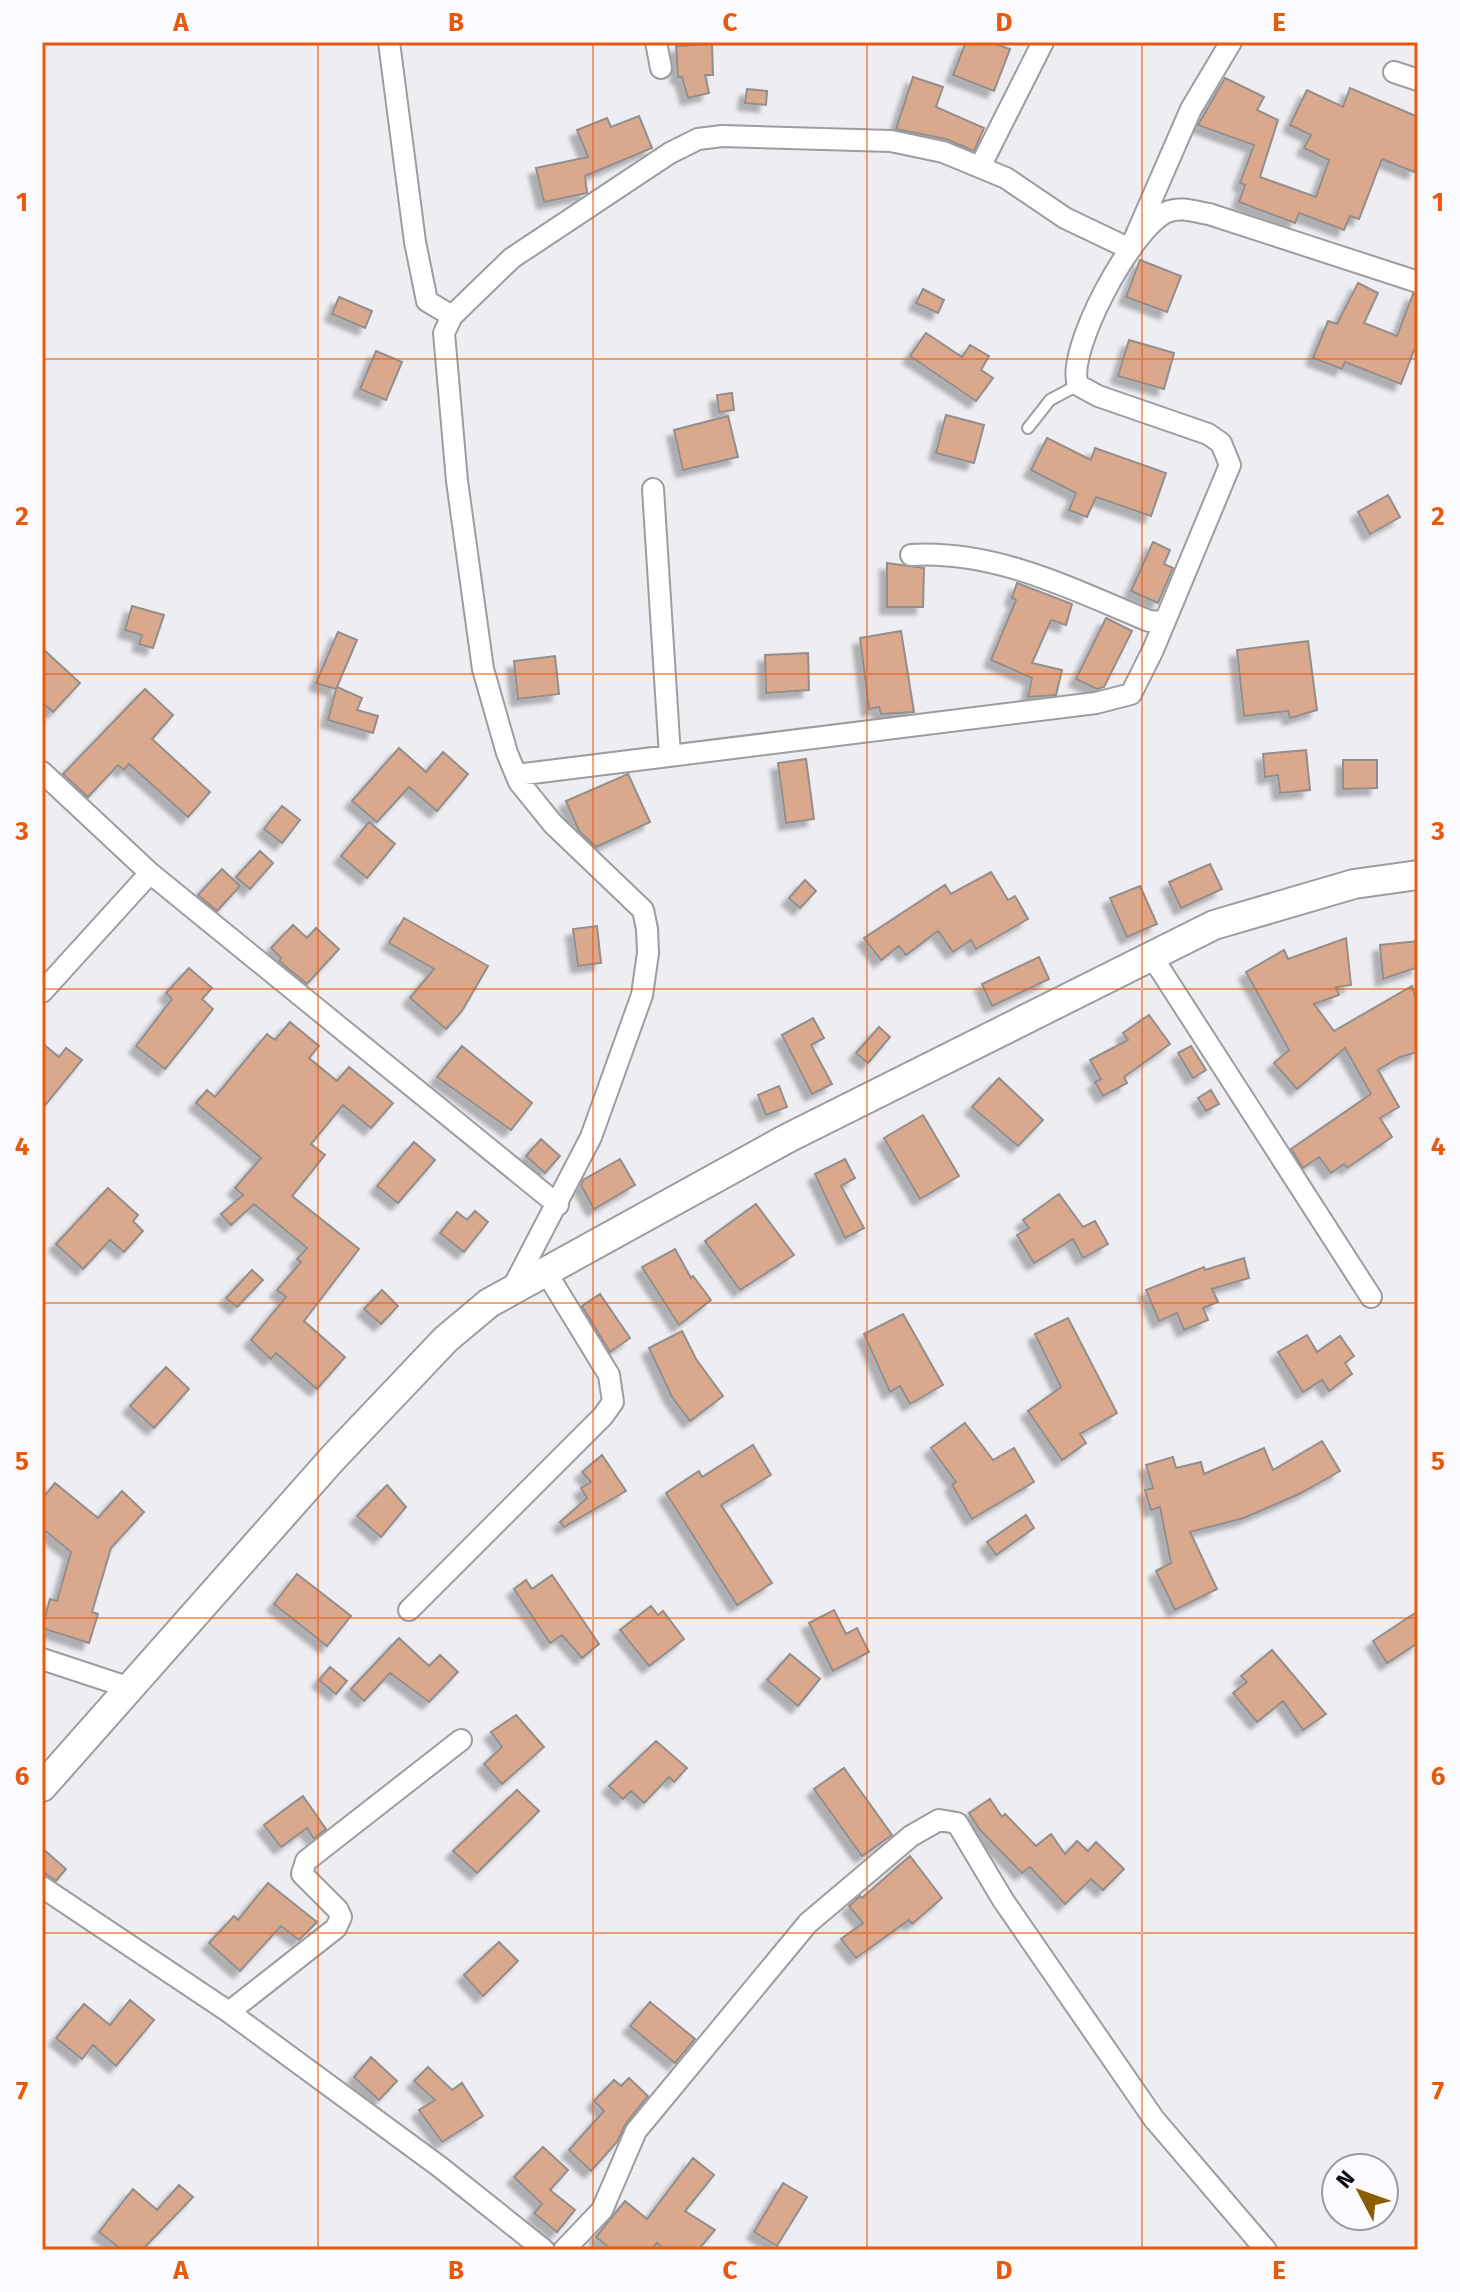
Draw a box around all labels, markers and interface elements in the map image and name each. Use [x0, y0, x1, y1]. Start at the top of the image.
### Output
text: A [172, 7, 189, 38]
text: B [448, 7, 464, 38]
text: C [723, 7, 738, 38]
text: D [996, 7, 1013, 38]
text: E [1272, 7, 1286, 38]
text: 1 [16, 187, 28, 218]
text: 1 [1432, 187, 1444, 218]
text: 2 [15, 501, 29, 532]
text: 2 [1431, 501, 1445, 532]
text: 3 [14, 816, 29, 847]
text: 3 [1430, 816, 1445, 847]
text: 4 [15, 1131, 30, 1162]
text: 4 [1431, 1131, 1446, 1162]
text: 5 [15, 1446, 29, 1477]
text: 5 [1431, 1446, 1445, 1477]
text: 6 [15, 1761, 30, 1792]
text: 6 [1431, 1761, 1446, 1792]
text: 7 [16, 2076, 28, 2107]
text: 7 [1432, 2076, 1444, 2107]
north arrow [1320, 2152, 1400, 2232]
text: N [1330, 2165, 1360, 2194]
text: A [172, 2255, 189, 2286]
text: B [448, 2255, 464, 2286]
text: C [723, 2255, 738, 2286]
text: D [996, 2255, 1013, 2286]
text: E [1272, 2255, 1286, 2286]

